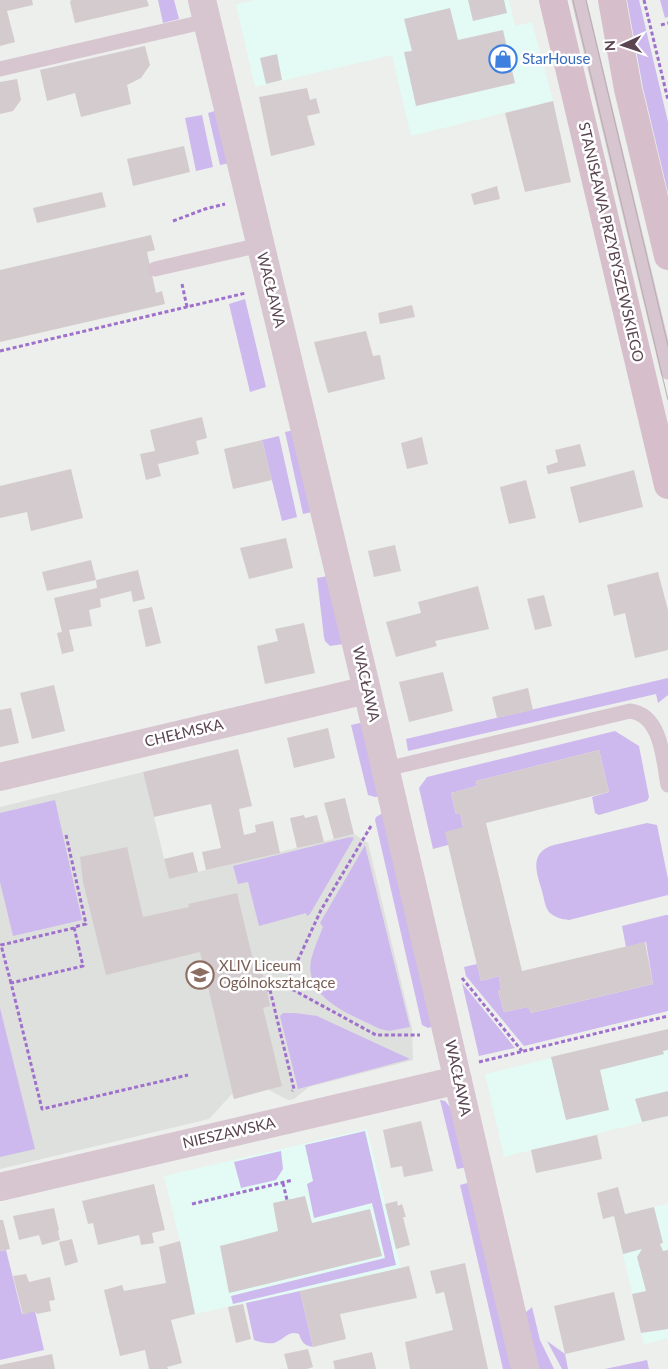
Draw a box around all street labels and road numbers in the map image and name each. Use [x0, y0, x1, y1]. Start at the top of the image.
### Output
street label: STANISŁAWA PRZYBYSZEWSKIEGO [576, 120, 648, 364]
street label: WACŁAWA [254, 250, 290, 330]
street label: WACŁAWA [350, 644, 385, 724]
street label: CHEŁMSKA [143, 714, 226, 750]
street label: WACŁAWA [442, 1038, 476, 1118]
street label: NIESZAWSKA [181, 1112, 278, 1151]

